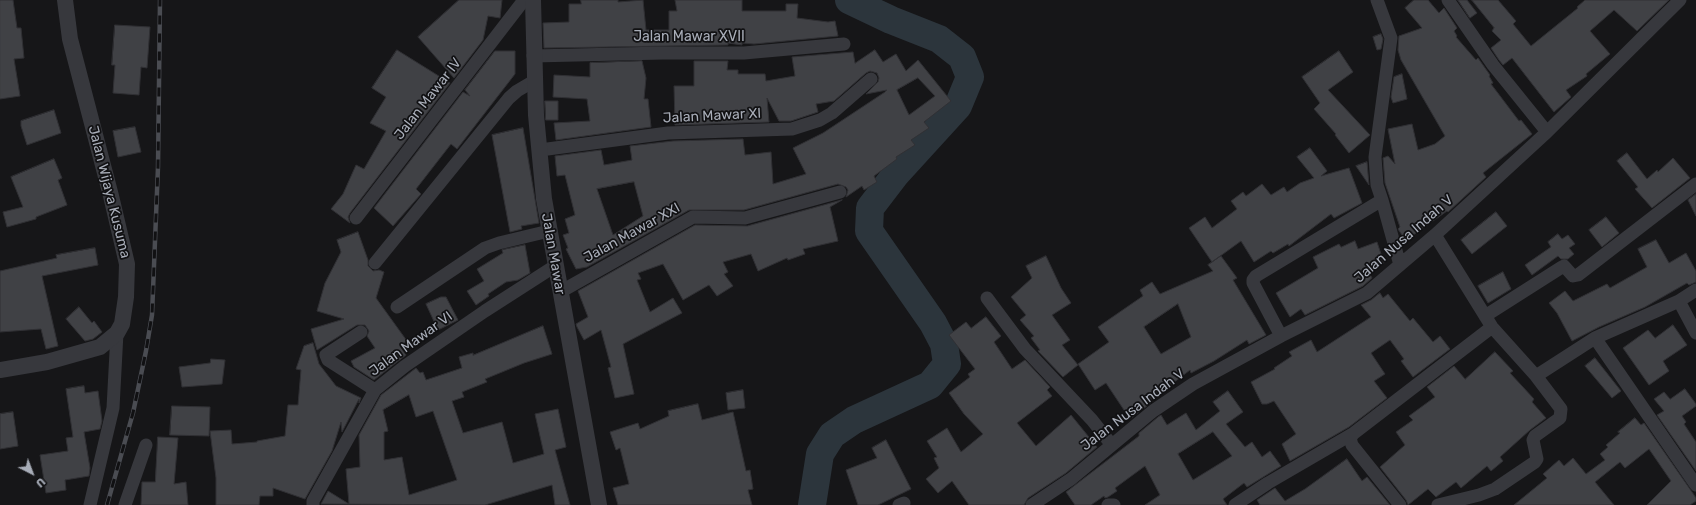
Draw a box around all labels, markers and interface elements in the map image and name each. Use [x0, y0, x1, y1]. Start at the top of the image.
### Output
street label: Jalan Mawar XVII [633, 29, 745, 45]
street label: Jalan Mawar IV [391, 55, 465, 143]
street label: Jalan Mawar XI [662, 105, 762, 127]
street label: Jalan Wijaya Kusuma [84, 124, 134, 260]
street label: Jalan Nusa Indah V [1351, 191, 1457, 287]
street label: Jalan Mawar XXI [581, 200, 683, 266]
street label: Jalan Mawar [538, 212, 568, 296]
street label: Jalan Mawar VI [366, 308, 456, 380]
street label: Jalan Nusa Indah V [1078, 366, 1188, 454]
north arrow [12, 453, 52, 493]
text: U [33, 475, 48, 490]

